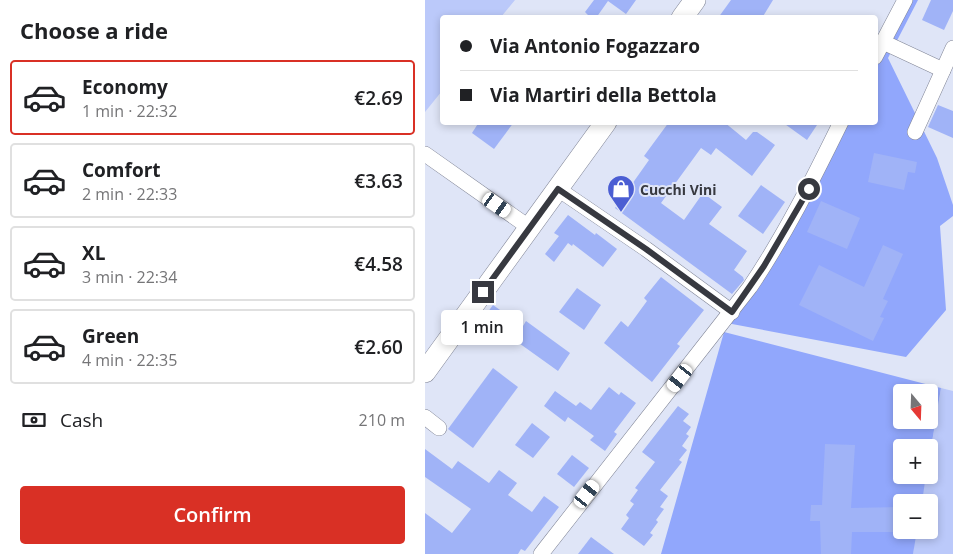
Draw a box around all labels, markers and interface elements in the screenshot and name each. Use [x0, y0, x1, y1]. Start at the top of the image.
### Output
text: Choose a ride [20, 15, 168, 45]
text: Via Antonio Fogazzaro [490, 33, 700, 59]
text: Economy [82, 74, 168, 100]
icon: car [22, 75, 67, 120]
text: Via Martiri della Bettola [490, 82, 717, 108]
text: €2.69 [354, 85, 403, 111]
text: 1 min · 22:32 [82, 100, 177, 122]
text: Comfort [82, 157, 161, 183]
icon: car [22, 158, 67, 203]
text: €3.63 [354, 168, 403, 194]
shop icon: Cucchi Vini [606, 174, 636, 213]
route start [798, 178, 820, 200]
place label: Cucchi Vini [640, 180, 716, 199]
text: 2 min · 22:33 [82, 183, 177, 205]
car [480, 190, 513, 220]
text: XL [82, 240, 105, 266]
icon: car [22, 241, 67, 286]
text: €4.58 [354, 251, 403, 277]
text: 3 min · 22:34 [82, 266, 177, 288]
route end [472, 281, 494, 303]
callout: 1 min [442, 310, 524, 344]
text: 1 min [460, 316, 504, 338]
text: Green [82, 323, 139, 349]
icon: car [22, 324, 67, 369]
text: €2.60 [354, 334, 403, 360]
text: 4 min · 22:35 [82, 349, 177, 371]
car [664, 362, 695, 394]
north arrow [893, 384, 937, 429]
map controls [893, 384, 938, 539]
icon: cash [20, 406, 48, 434]
text: Cash [60, 407, 103, 433]
text: 210 m [359, 409, 405, 431]
button: + [893, 439, 938, 484]
car [571, 478, 602, 510]
button: Confirm [20, 486, 405, 544]
button: − [893, 494, 938, 539]

